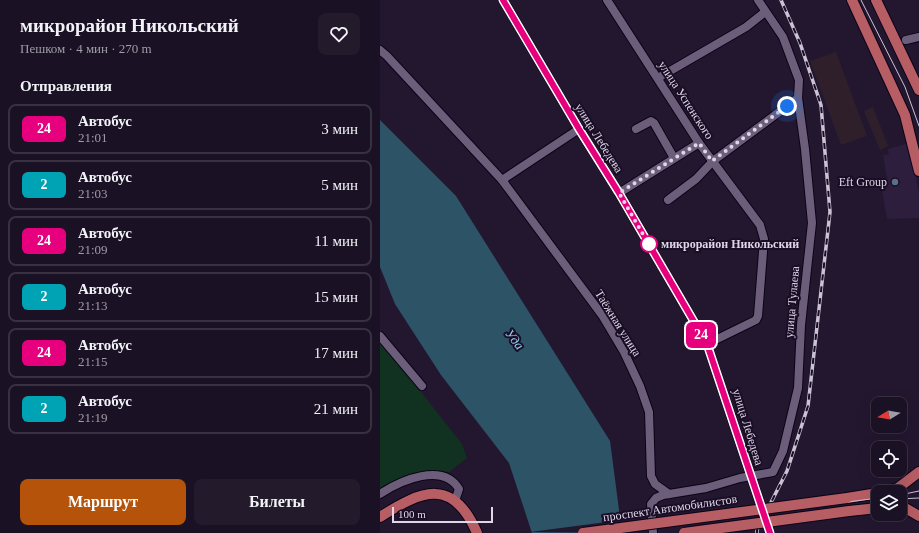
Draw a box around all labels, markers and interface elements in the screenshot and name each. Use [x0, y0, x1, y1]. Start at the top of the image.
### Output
button: heart [318, 13, 360, 55]
text: микрорайон Никольский [20, 15, 239, 36]
text: Пешком · 4 мин · 270 m [20, 41, 152, 56]
street label: улица Успенского [656, 58, 716, 142]
text: Отправления [20, 78, 112, 94]
your location [777, 96, 797, 116]
street label: улица Лебедева [572, 101, 626, 176]
text: Автобус [78, 113, 132, 129]
text: 24 [37, 121, 51, 136]
text: 3 мин [321, 121, 358, 137]
text: 21:01 [78, 130, 108, 145]
text: Автобус [78, 169, 132, 185]
place label: Eft Group [839, 175, 887, 189]
text: 2 [41, 177, 48, 192]
text: 5 мин [321, 177, 358, 193]
marker: Eft Group [890, 177, 900, 187]
text: 21:03 [78, 186, 108, 201]
text: Автобус [78, 225, 132, 241]
text: 24 [37, 233, 51, 248]
text: 11 мин [314, 233, 358, 249]
marker: микрорайон Никольский [640, 235, 658, 253]
place label: микрорайон Никольский [661, 237, 799, 251]
text: 21:09 [78, 242, 108, 257]
street label: улица Тулаева [782, 265, 802, 339]
text: Автобус [78, 281, 132, 297]
street label: Таёжная улица [592, 287, 644, 359]
text: 2 [41, 289, 48, 304]
text: 15 мин [314, 289, 358, 305]
text: 21:13 [78, 298, 108, 313]
line badge: 24 [683, 322, 719, 348]
water label: Уда [502, 326, 527, 353]
text: 24 [694, 327, 708, 342]
text: Автобус [78, 337, 132, 353]
text: 24 [37, 345, 51, 360]
text: 17 мин [314, 345, 358, 361]
text: 21:15 [78, 354, 108, 369]
street label: улица Лебедева [730, 387, 766, 468]
text: Автобус [78, 393, 132, 409]
north arrow [871, 397, 907, 433]
map controls [871, 397, 907, 521]
text: 2 [41, 401, 48, 416]
text: 21 мин [314, 401, 358, 417]
text: 21:19 [78, 410, 108, 425]
button: locate [871, 441, 907, 477]
button: Маршрут [20, 479, 186, 525]
button: Билеты [194, 479, 360, 525]
button: layers [871, 485, 907, 521]
street label: проспект Автомобилистов [602, 492, 738, 524]
scale bar [392, 505, 493, 524]
text: 100 m [398, 508, 426, 520]

